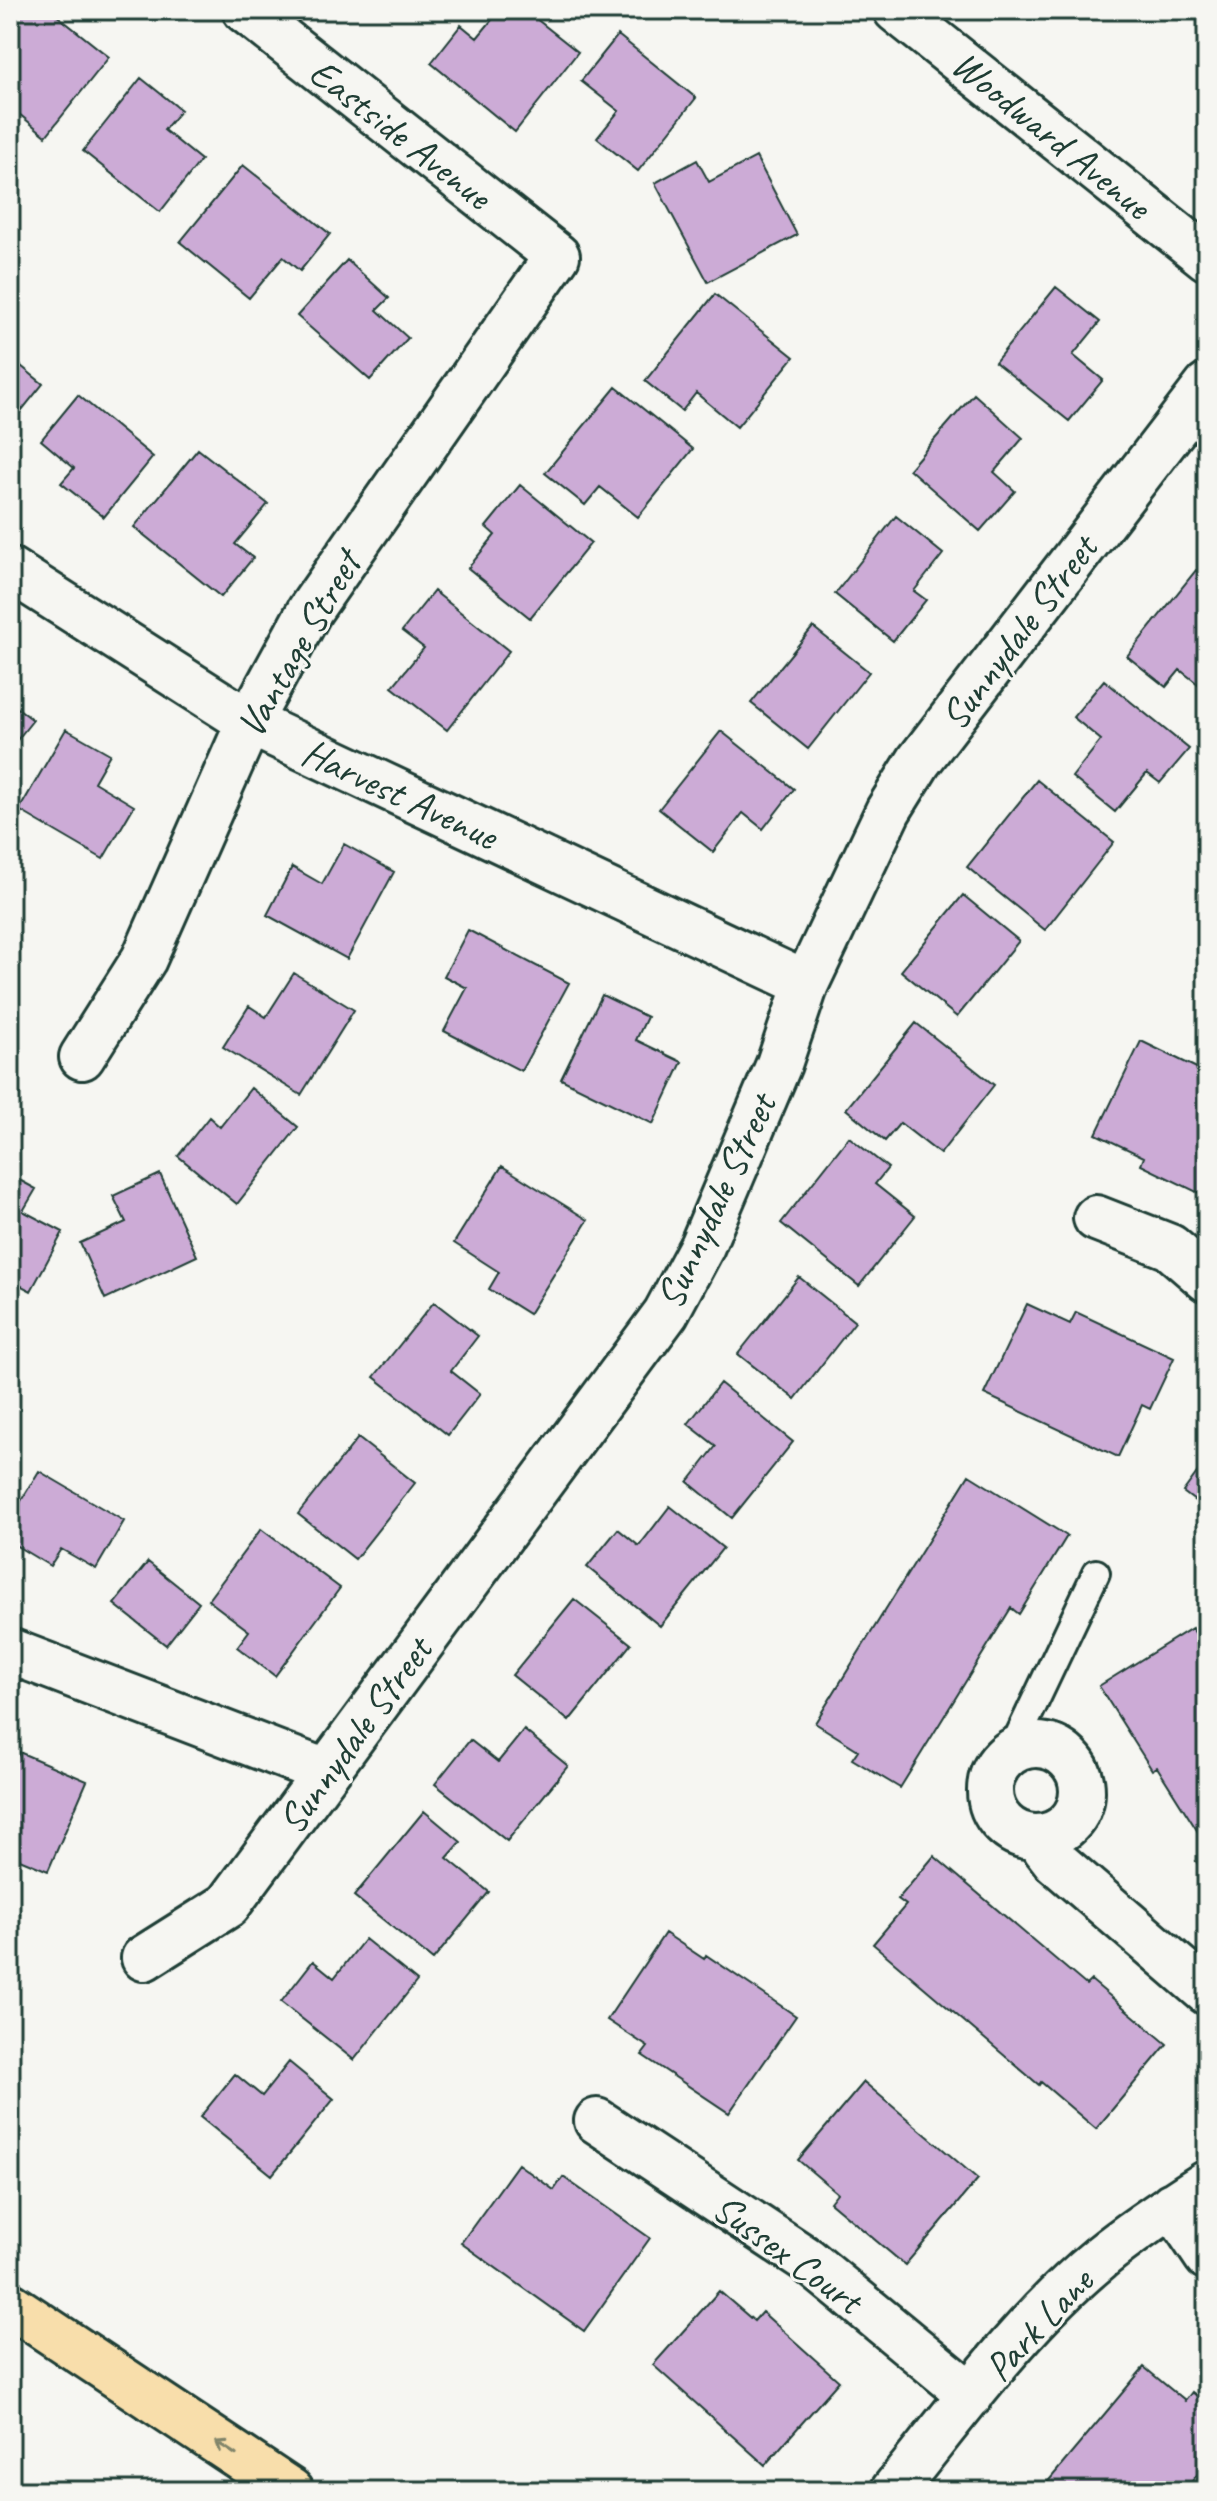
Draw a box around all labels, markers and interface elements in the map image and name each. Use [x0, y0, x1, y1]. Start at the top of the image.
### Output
street label: Woodward Avenue [942, 39, 1163, 232]
street label: Eastside Avenue [299, 47, 504, 222]
street label: Sunnydale Street [929, 522, 1110, 740]
street label: Vantage Street [226, 538, 375, 746]
street label: Harvest Avenue [294, 727, 508, 862]
street label: Sunnydale Street [645, 1083, 789, 1316]
street label: Sunnydale Street [267, 1625, 445, 1844]
street label: Sussex Court [703, 2183, 875, 2327]
street label: Park Lane [974, 2255, 1106, 2392]
one-way arrow [216, 2440, 238, 2456]

